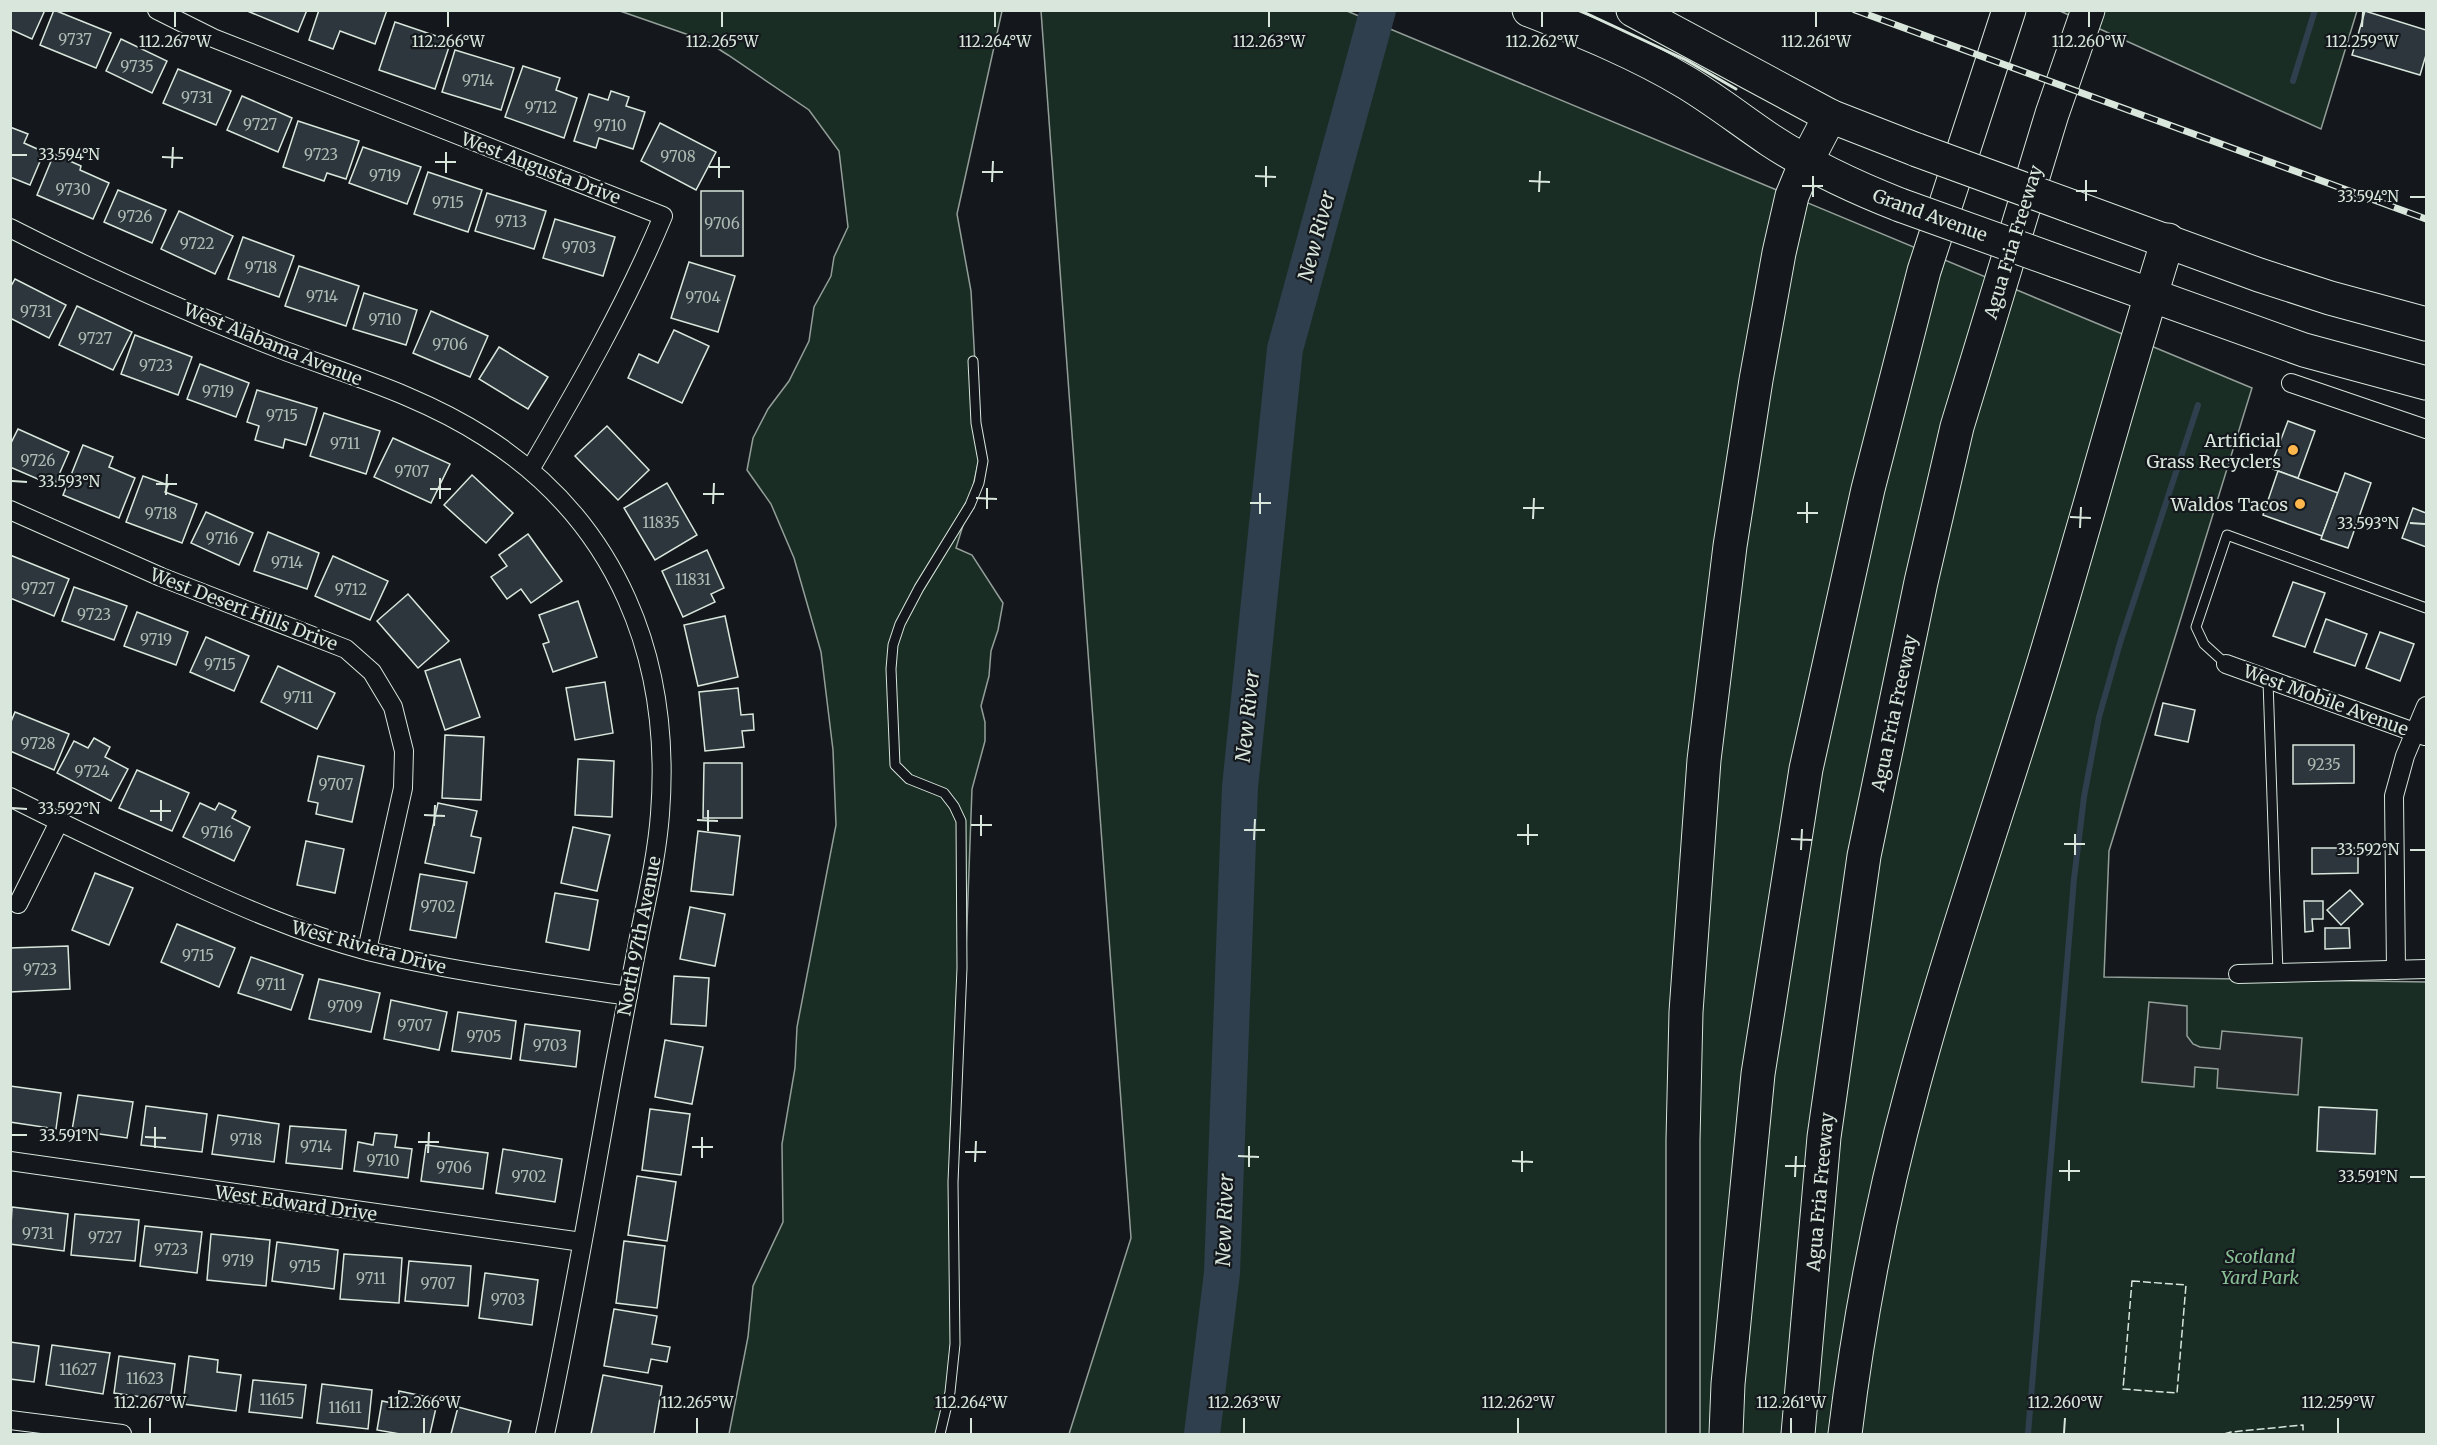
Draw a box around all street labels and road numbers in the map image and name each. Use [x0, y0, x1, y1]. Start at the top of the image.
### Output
street label: West Augusta Drive [457, 127, 624, 209]
street label: Agua Fria Freeway [1978, 162, 2047, 323]
street label: Grand Avenue [1869, 184, 1991, 246]
street label: West Alabama Avenue [179, 297, 366, 390]
street label: West Desert Hills Drive [146, 562, 341, 655]
street label: Agua Fria Freeway [1866, 632, 1922, 794]
street label: West Mobile Avenue [2239, 659, 2412, 741]
street label: North 97th Avenue [612, 854, 666, 1018]
street label: West Riviera Drive [288, 915, 449, 979]
street label: Agua Fria Freeway [1802, 1111, 1838, 1273]
street label: West Edward Drive [213, 1180, 379, 1226]

